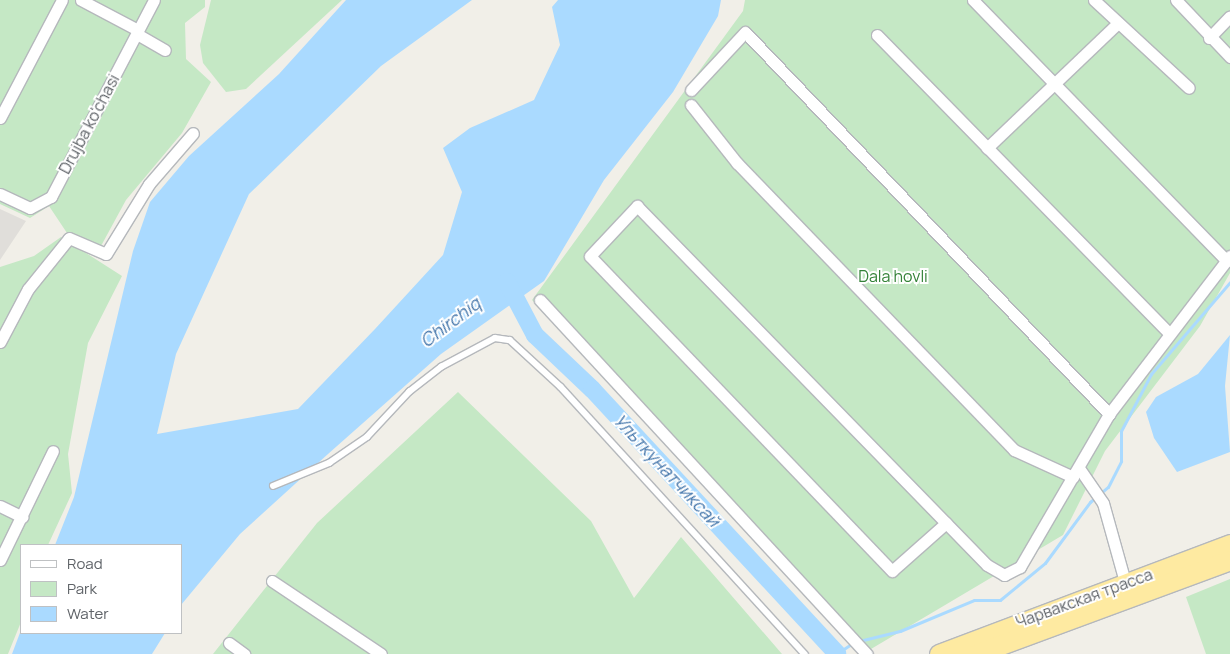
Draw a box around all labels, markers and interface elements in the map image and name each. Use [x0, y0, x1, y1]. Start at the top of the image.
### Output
street label: Drujba ko'chasi [55, 71, 123, 177]
park label: Dala hovli [858, 266, 928, 286]
water label: Chirchiq [416, 292, 484, 352]
water label: Ульткунатчиксай [609, 409, 725, 531]
legend [20, 544, 182, 634]
text: Road [67, 553, 103, 574]
street label: Чарвакская трасса [1013, 564, 1155, 632]
text: Park [67, 578, 97, 599]
text: Water [67, 603, 109, 624]

